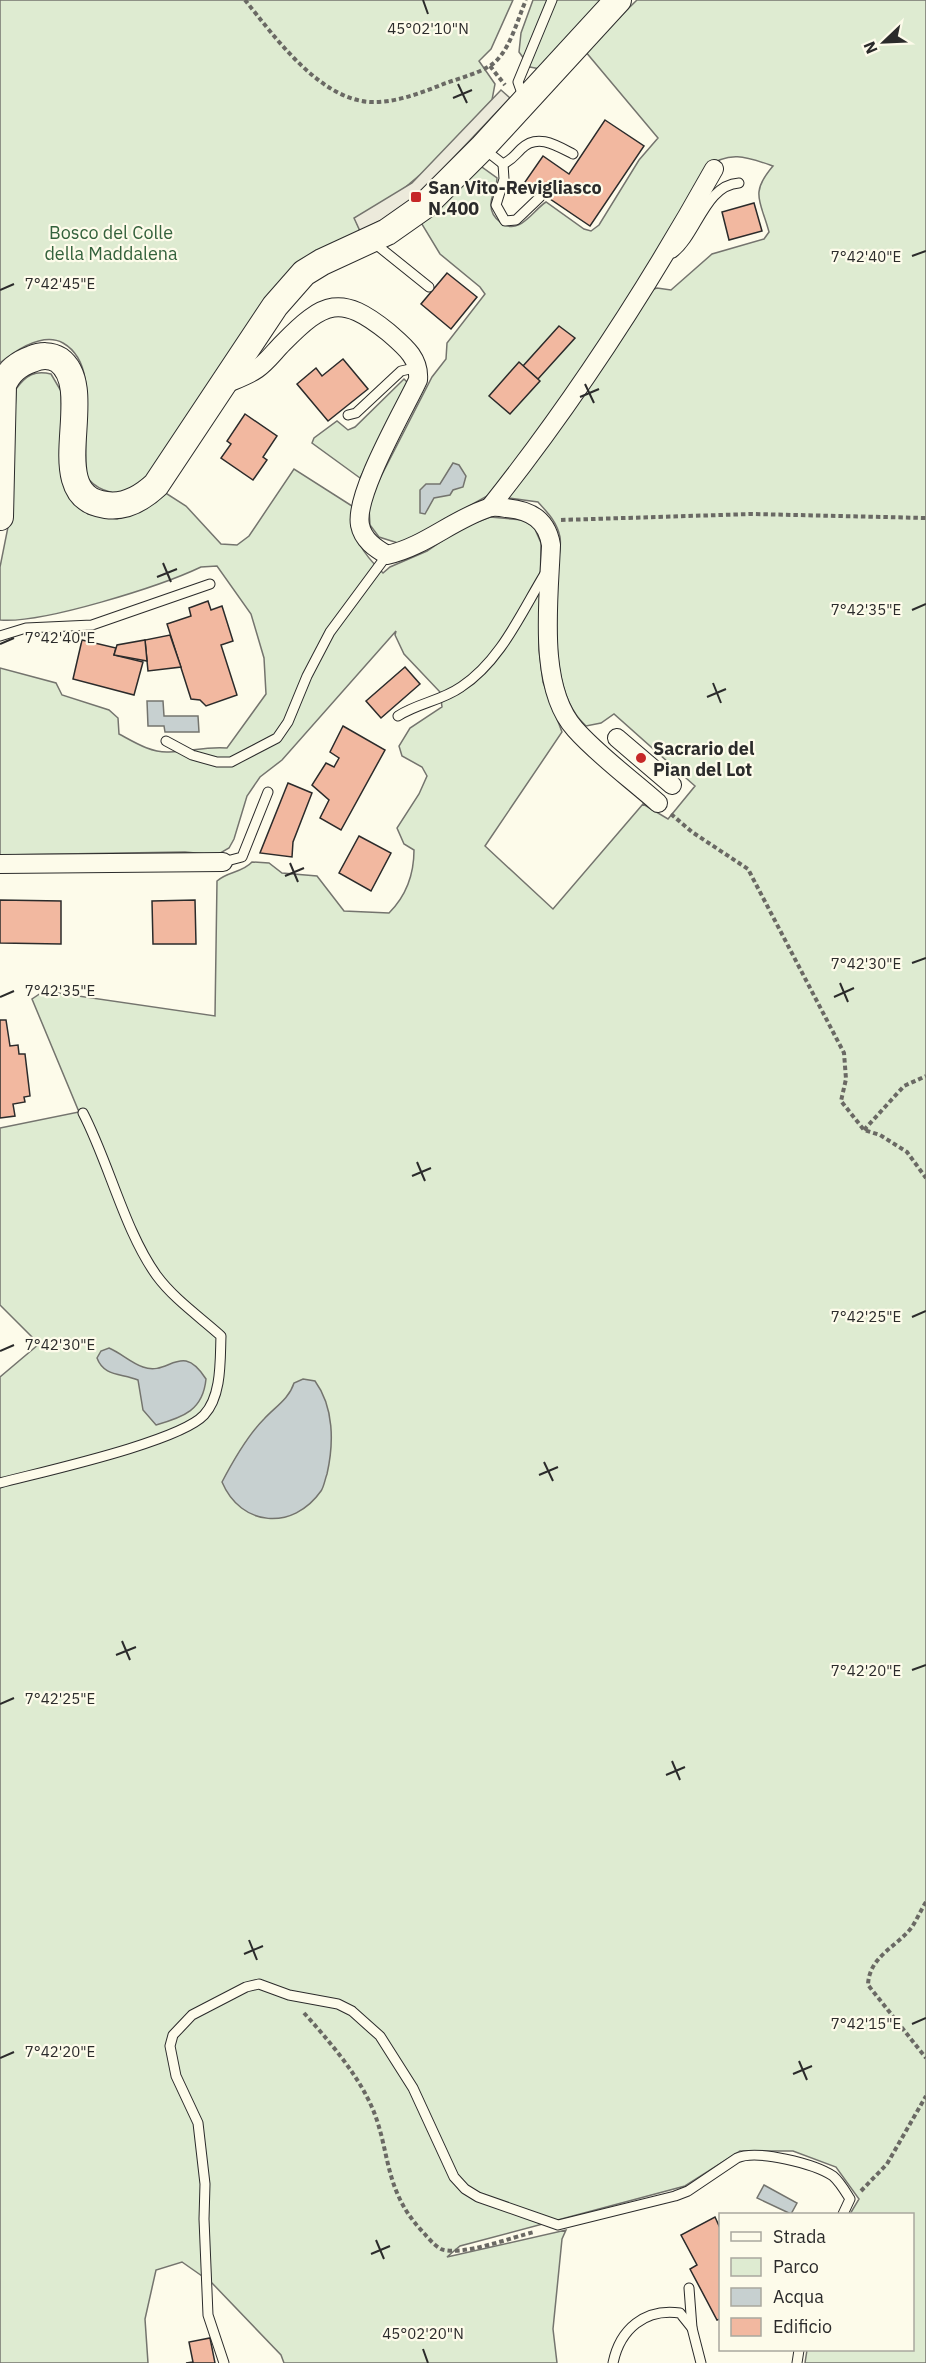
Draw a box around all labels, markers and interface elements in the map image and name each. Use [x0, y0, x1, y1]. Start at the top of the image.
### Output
north arrow [854, 12, 914, 72]
text: 45°02'10"N [387, 19, 469, 38]
text: N [859, 39, 882, 57]
place label: San Vito-Revigliasco N.400 [428, 176, 602, 220]
marker: San Vito-Revigliasco N.400 [409, 190, 423, 204]
park label: Bosco del Colle della Maddalena [44, 221, 178, 265]
text: 7°42'40"E [831, 247, 901, 266]
text: 7°42'45"E [25, 274, 95, 293]
text: 7°42'35"E [831, 600, 901, 619]
text: 7°42'40"E [25, 628, 95, 647]
place label: Sacrario del Pian del Lot [653, 737, 755, 781]
marker: Sacrario del Pian del Lot [634, 751, 648, 765]
text: 7°42'30"E [831, 954, 901, 973]
text: 7°42'35"E [25, 981, 95, 1000]
text: 7°42'25"E [831, 1307, 901, 1326]
text: 7°42'30"E [25, 1335, 95, 1354]
text: 7°42'20"E [831, 1661, 901, 1680]
text: 7°42'25"E [25, 1689, 95, 1708]
text: 7°42'15"E [831, 2014, 901, 2033]
text: 7°42'20"E [25, 2042, 95, 2061]
legend [719, 2213, 914, 2351]
text: Strada [773, 2225, 826, 2248]
text: Parco [773, 2255, 819, 2278]
text: Acqua [773, 2285, 824, 2308]
text: Edificio [773, 2315, 832, 2338]
text: 45°02'20"N [382, 2324, 464, 2343]

